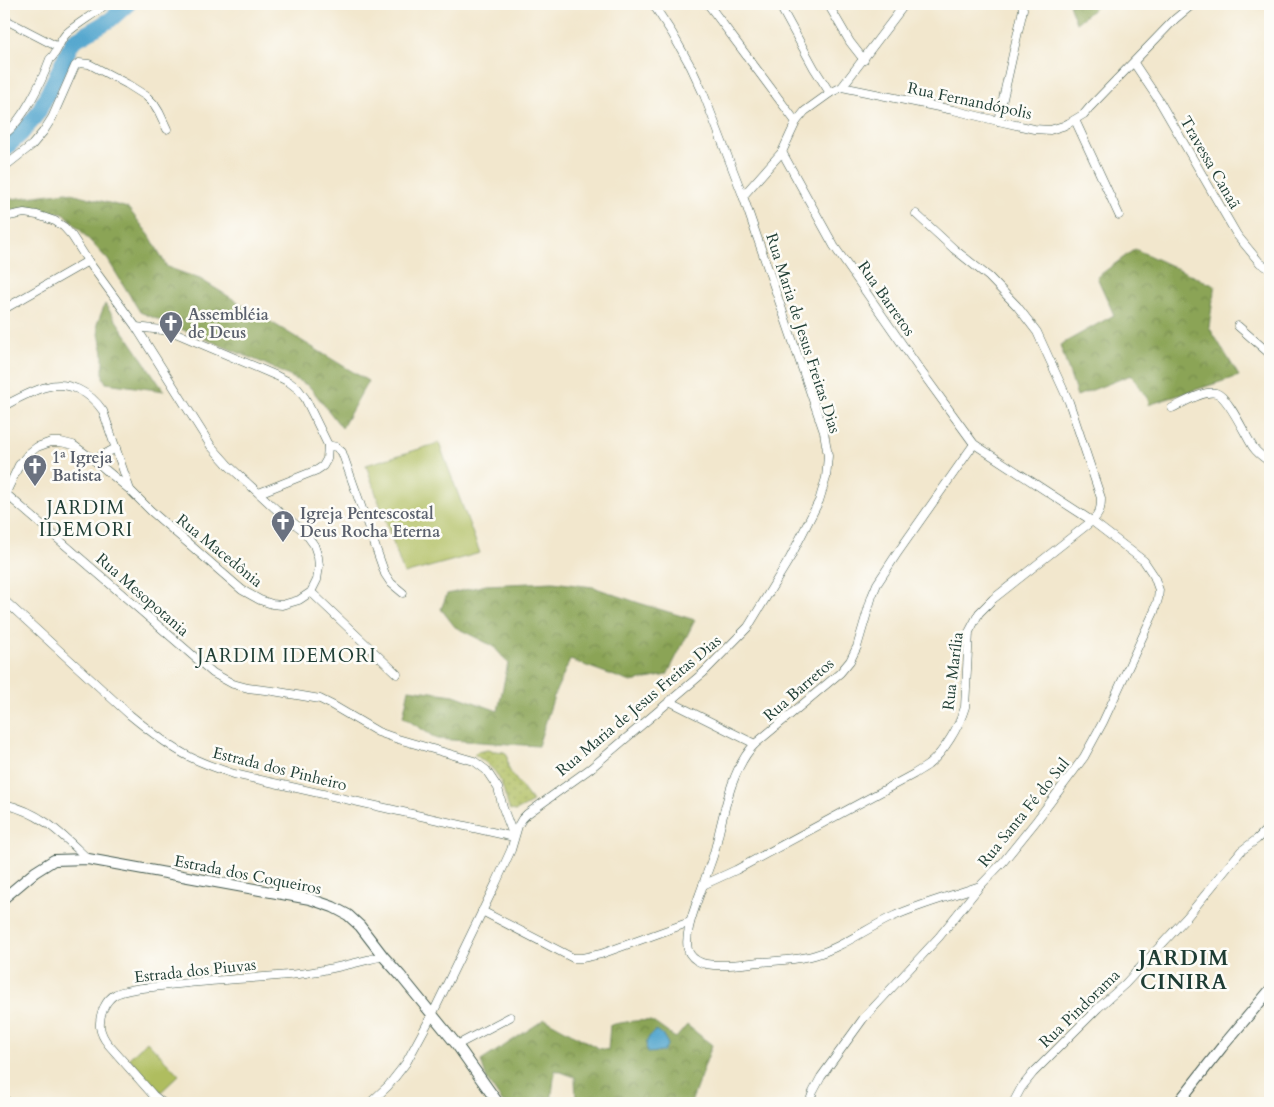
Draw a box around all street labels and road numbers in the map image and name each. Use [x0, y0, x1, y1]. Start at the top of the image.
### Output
street label: Rua Fernandópolis [906, 77, 1034, 125]
street label: Travessa Canaã [1175, 112, 1246, 213]
street label: Rua Maria de Jesus Freitas Dias [760, 230, 846, 436]
street label: Rua Barretos [852, 257, 920, 340]
street label: Rua Macedônia [172, 509, 267, 593]
street label: Rua Mesopotania [91, 548, 194, 642]
street label: Rua Maria de Jesus Freitas Dias [551, 630, 726, 781]
street label: Rua Marília [937, 631, 969, 712]
street label: Rua Barretos [759, 653, 839, 727]
street label: Estrada dos Pinheiro [210, 742, 350, 796]
street label: Rua Santa Fé do Sul [973, 753, 1075, 872]
street label: Estrada dos Coqueiros [172, 850, 323, 900]
street label: Estrada dos Piuvas [133, 954, 257, 988]
street label: Rua Pindorama [1034, 964, 1125, 1053]

